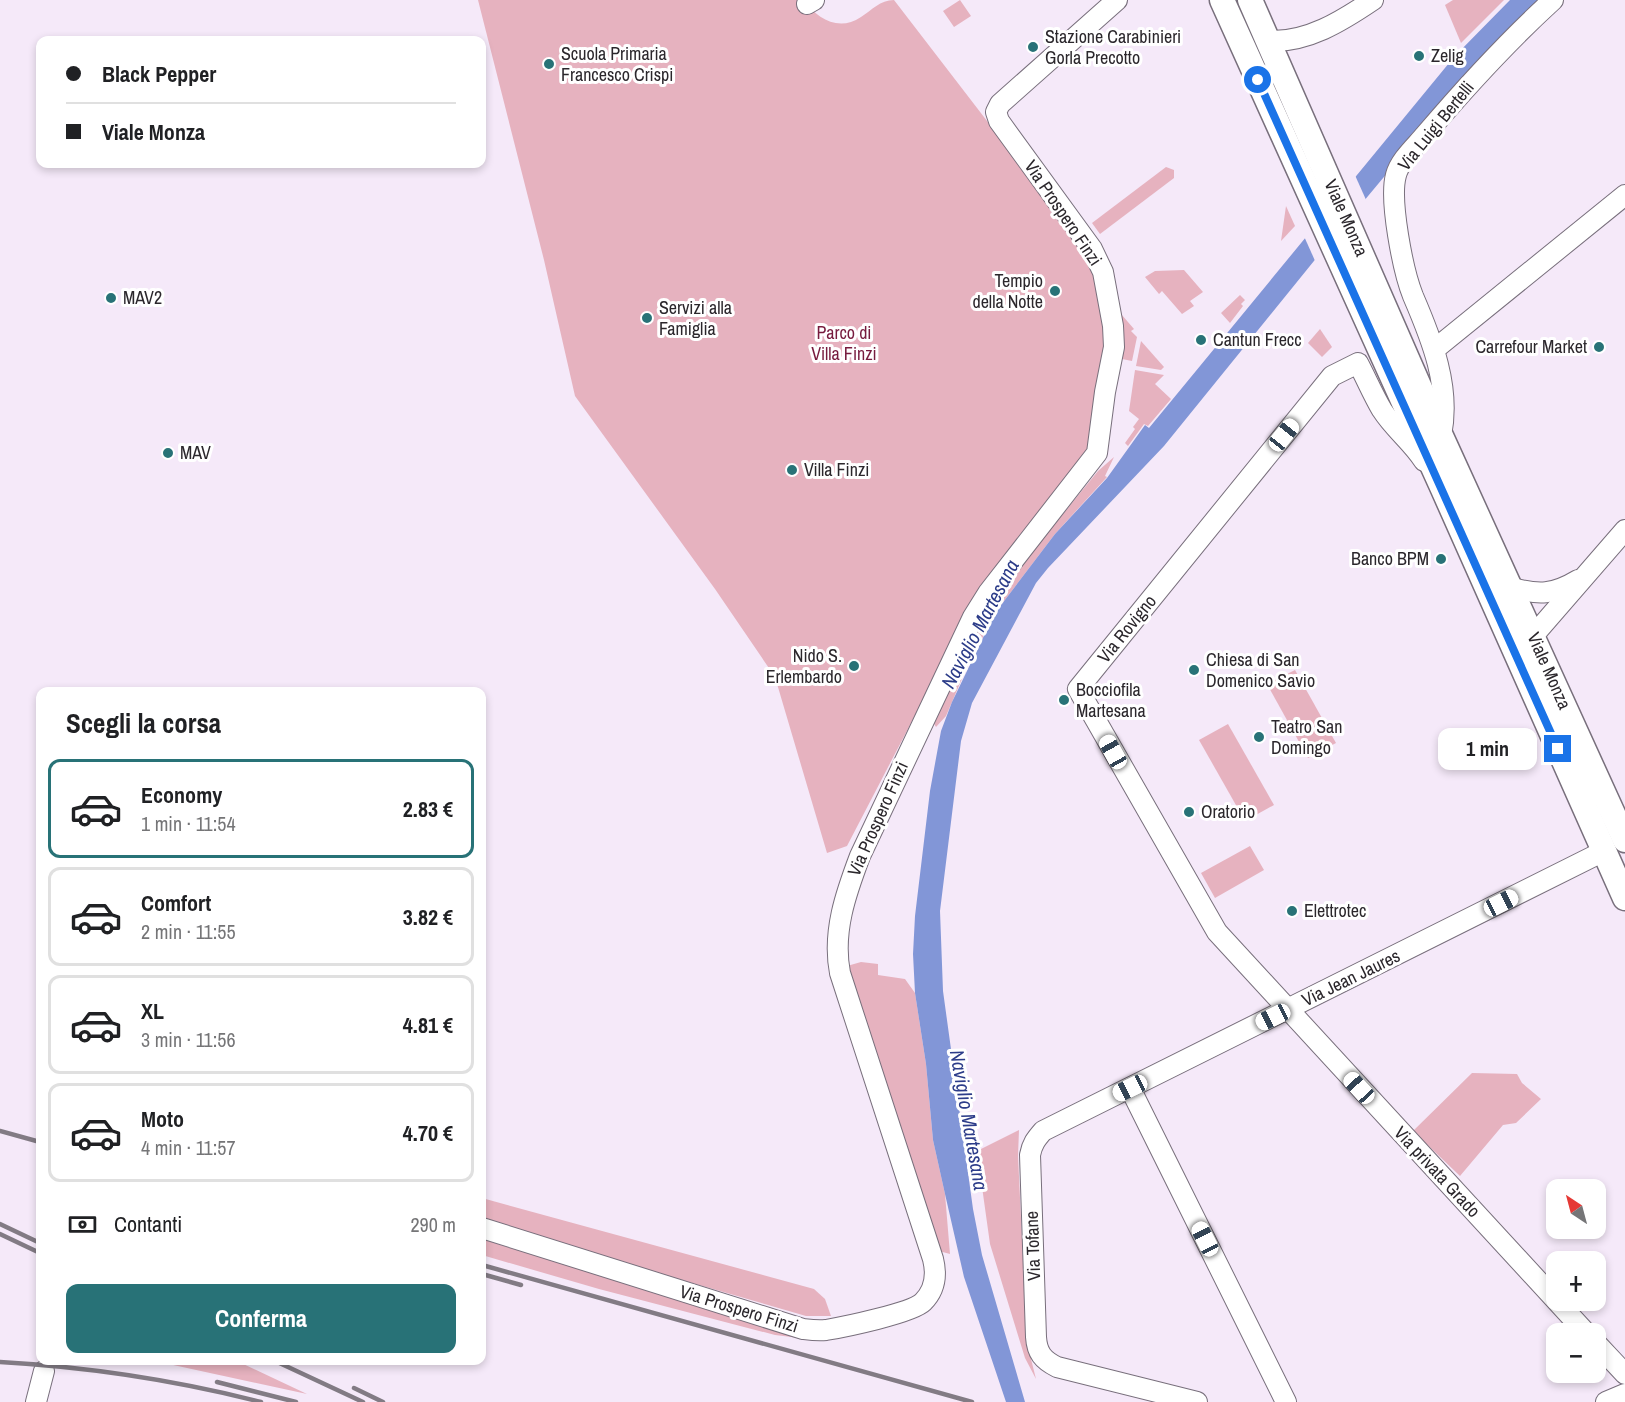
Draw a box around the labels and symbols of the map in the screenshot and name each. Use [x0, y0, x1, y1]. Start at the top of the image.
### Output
place label: Stazione Carabinieri Gorla Precotto [1045, 24, 1181, 70]
marker: Stazione Carabinieri Gorla Precotto [1026, 40, 1040, 54]
place label: Scuola Primaria Francesco Crispi [561, 41, 673, 87]
place label: Zelig [1431, 43, 1465, 68]
marker: Zelig [1412, 49, 1426, 63]
marker: Scuola Primaria Francesco Crispi [542, 57, 556, 71]
route start [1244, 66, 1271, 93]
street label: Via Luigi Bertelli [1392, 76, 1480, 176]
street label: Via Prospero Finzi [1019, 155, 1108, 271]
street label: Viale Monza [1318, 175, 1375, 260]
place label: Tempio della Notte [972, 268, 1043, 314]
marker: Tempio della Notte [1048, 284, 1062, 298]
place label: MAV2 [123, 285, 162, 310]
marker: MAV2 [104, 291, 118, 305]
place label: Servizi alla Famiglia [659, 295, 732, 341]
marker: Servizi alla Famiglia [640, 311, 654, 325]
park label: Parco di Villa Finzi [811, 320, 877, 366]
place label: Cantun Frecc [1213, 327, 1302, 352]
marker: Cantun Frecc [1194, 333, 1208, 347]
place label: Carrefour Market [1475, 334, 1587, 359]
marker: Carrefour Market [1592, 340, 1606, 354]
car [1266, 415, 1302, 455]
place label: MAV [180, 440, 211, 465]
marker: MAV [161, 446, 175, 460]
place label: Villa Finzi [804, 457, 869, 482]
marker: Villa Finzi [785, 463, 799, 477]
place label: Banco BPM [1351, 546, 1429, 571]
marker: Banco BPM [1434, 552, 1448, 566]
water label: Naviglio Martesana [934, 555, 1025, 693]
street label: Via Rovigno [1091, 589, 1162, 668]
street label: Viale Monza [1521, 628, 1578, 713]
place label: Nido S. Erlembardo [766, 643, 842, 689]
place label: Chiesa di San Domenico Savio [1206, 647, 1315, 693]
marker: Nido S. Erlembardo [847, 659, 861, 673]
marker: Chiesa di San Domenico Savio [1187, 663, 1201, 677]
place label: Bocciofila Martesana [1076, 677, 1146, 723]
marker: Bocciofila Martesana [1057, 693, 1071, 707]
place label: Teatro San Domingo [1271, 714, 1342, 760]
callout: 1 min [1438, 728, 1537, 770]
marker: Teatro San Domingo [1252, 730, 1266, 744]
car [1096, 732, 1130, 772]
route end [1544, 735, 1571, 762]
street label: Via Prospero Finzi [841, 758, 914, 880]
place label: Oratorio [1201, 799, 1255, 824]
marker: Oratorio [1182, 805, 1196, 819]
car [1481, 887, 1521, 919]
place label: Elettrotec [1304, 898, 1366, 923]
marker: Elettrotec [1285, 904, 1299, 918]
street label: Via Jean Jaures [1297, 943, 1404, 1012]
car [1253, 1001, 1293, 1033]
water label: Naviglio Martesana [944, 1048, 995, 1192]
car [1340, 1069, 1378, 1107]
car [1110, 1072, 1150, 1104]
street label: Via privata Grado [1389, 1121, 1486, 1223]
north arrow [1546, 1179, 1606, 1239]
street label: Via Tofane [1019, 1211, 1046, 1281]
car [1189, 1219, 1221, 1259]
street label: Via Prospero Finzi [677, 1279, 802, 1338]

